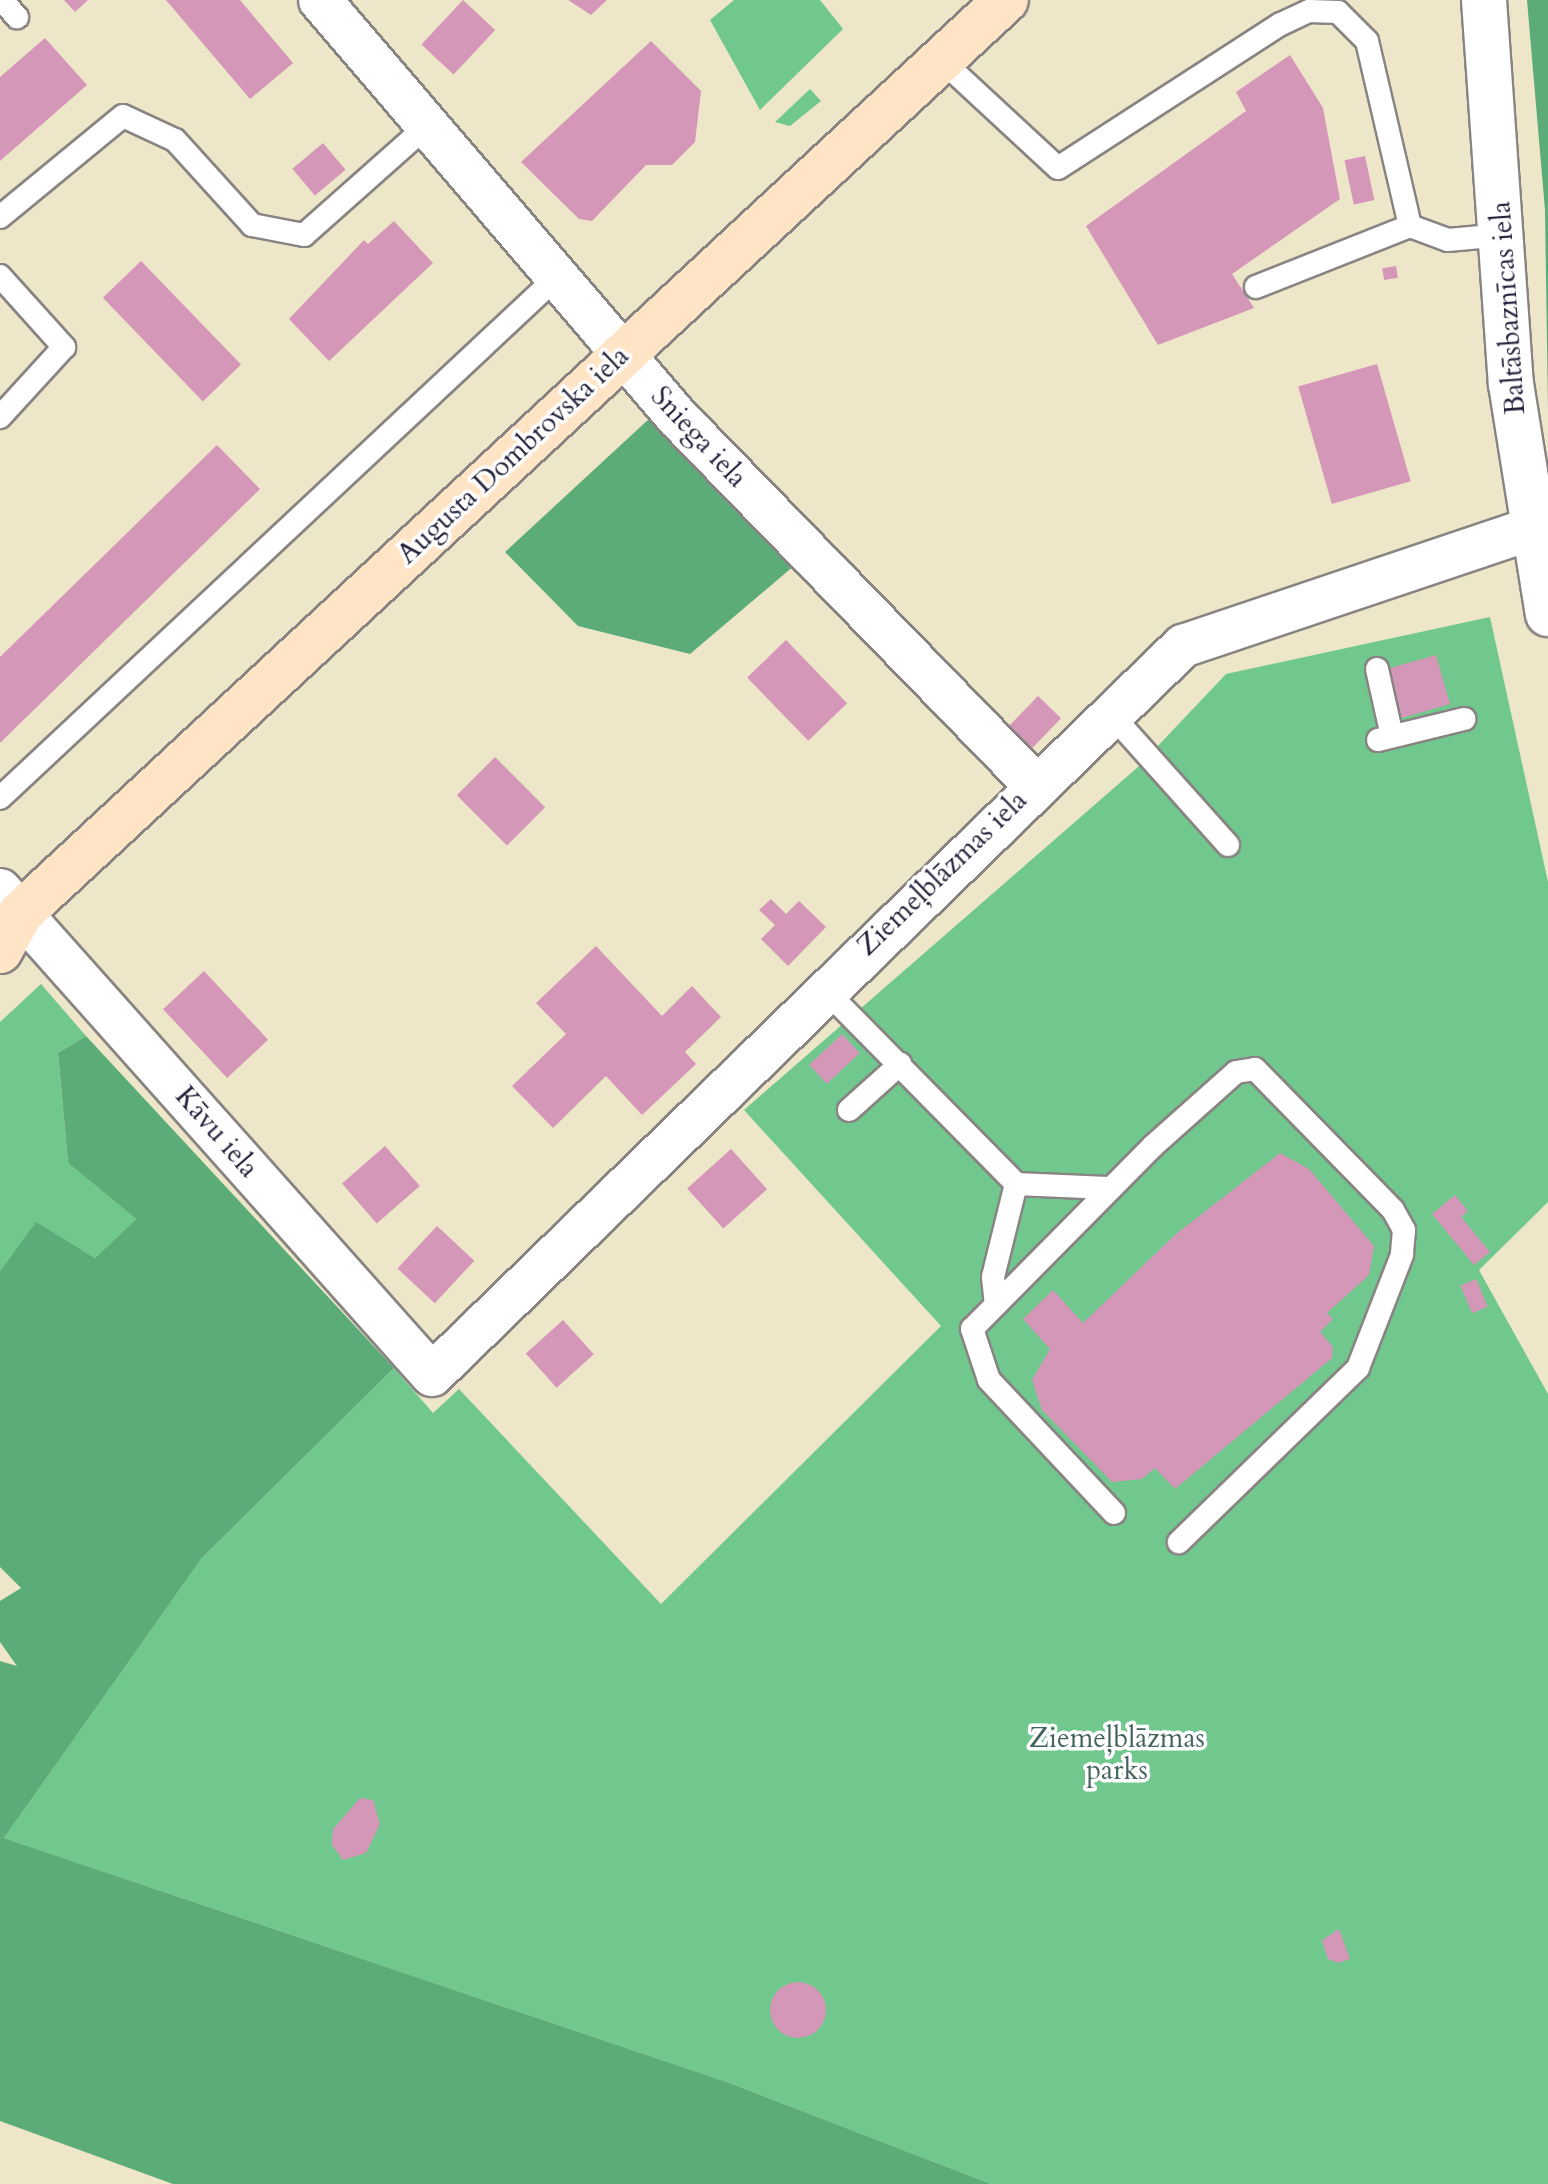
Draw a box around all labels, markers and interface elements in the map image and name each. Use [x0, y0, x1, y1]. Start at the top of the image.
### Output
street label: Baltāsbaznīcas iela [1484, 200, 1532, 416]
street label: Augusta Dombrovska iela [390, 339, 636, 571]
street label: Sniega iela [644, 380, 754, 494]
street label: Ziemeļblāzmas iela [850, 783, 1034, 963]
street label: Kāvu iela [168, 1080, 266, 1184]
park label: Ziemeļblāzmas parks [1029, 1721, 1205, 1787]

